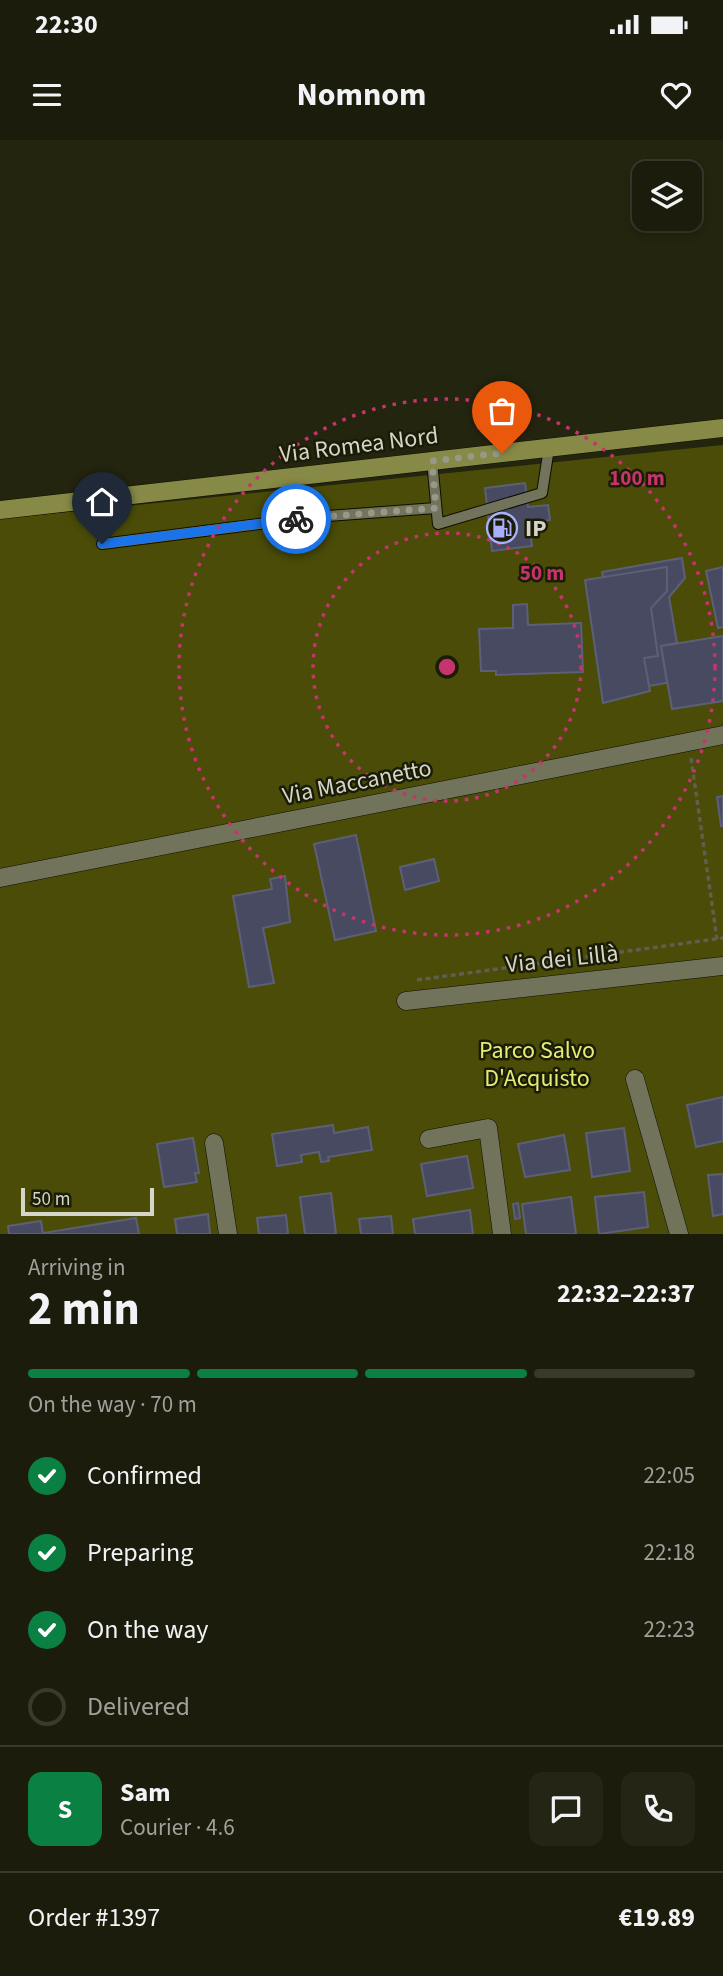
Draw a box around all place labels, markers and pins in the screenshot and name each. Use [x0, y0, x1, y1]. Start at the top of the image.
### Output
pin [472, 381, 532, 453]
pin [72, 472, 132, 544]
fuel station icon: IP [485, 511, 519, 545]
place label: IP [525, 511, 547, 546]
centre of rings [435, 655, 459, 679]

